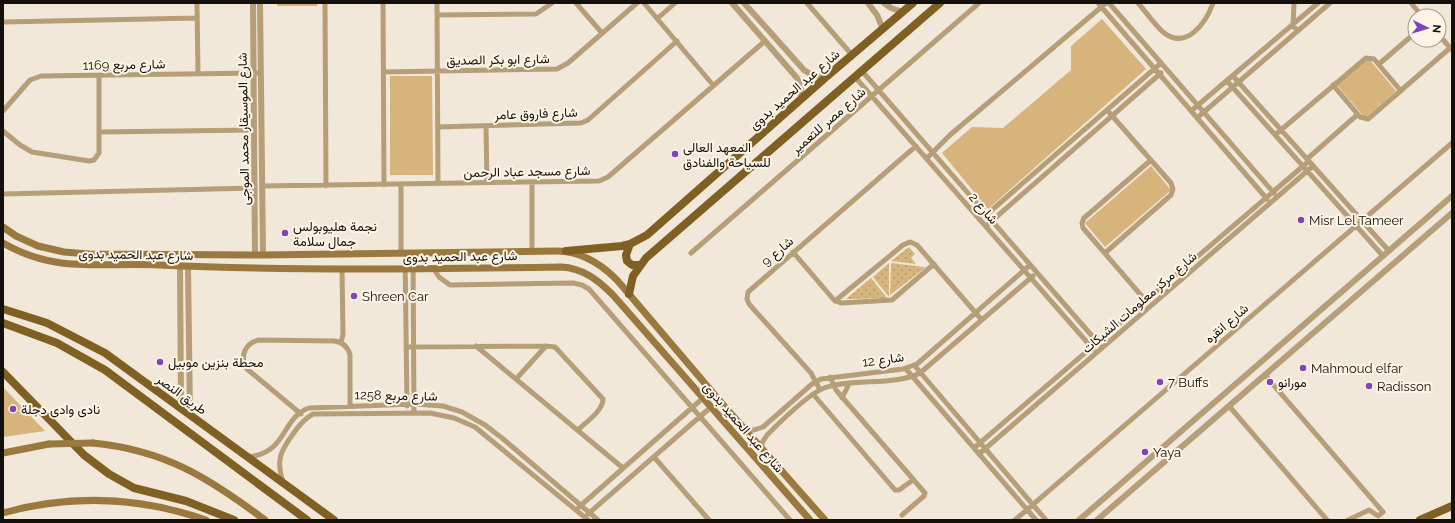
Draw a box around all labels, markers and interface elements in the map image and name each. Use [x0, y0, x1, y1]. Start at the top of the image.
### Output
north arrow [1407, 8, 1447, 48]
text: N [1430, 24, 1443, 34]
street label: شارع عبد الحميد بدوى [746, 46, 844, 134]
street label: شارع ابو بكر الصديق [446, 51, 550, 70]
street label: شارع الموسيقار محمد الموجى [235, 52, 254, 205]
street label: شارع مربع 1169 [83, 56, 165, 75]
street label: شارع مصر للتعمير [787, 84, 870, 159]
street label: شارع فاروق عامر [493, 105, 578, 124]
place label: المعهد العالى للسياحة والفنادق [683, 140, 771, 171]
marker: المعهد العالى للسياحة والفنادق [670, 149, 680, 159]
street label: شارع مسجد عباد الرحمن [463, 163, 591, 182]
street label: شارع 2 [965, 190, 1001, 228]
place label: Misr Lel Tameer [1309, 213, 1404, 228]
marker: Misr Lel Tameer [1296, 215, 1306, 225]
place label: نجمة هليوبولس جمال سلامة [293, 219, 377, 250]
marker: نجمة هليوبولس جمال سلامة [280, 228, 290, 238]
street label: شارع 9 [758, 234, 798, 271]
street label: شارع عبد الحميد بدوى [78, 246, 193, 265]
street label: شارع عبد الحميد بدوى [403, 248, 518, 267]
street label: شارع مركز معلومات الشبكات [1079, 248, 1201, 358]
place label: Shreen Car [362, 289, 429, 304]
marker: Shreen Car [349, 291, 359, 301]
street label: شارع انقره [1202, 300, 1252, 348]
street label: شارع 12 [861, 349, 905, 372]
place label: محطة بنزين موبيل [168, 355, 264, 371]
marker: محطة بنزين موبيل [155, 357, 165, 367]
place label: Mahmoud elfar [1311, 361, 1403, 376]
marker: Mahmoud elfar [1298, 363, 1308, 373]
street label: طريق النصر [152, 371, 210, 418]
place label: 7 Buffs [1168, 375, 1209, 390]
place label: مورانو [1278, 375, 1307, 391]
marker: 7 Buffs [1155, 377, 1165, 387]
marker: مورانو [1265, 377, 1275, 387]
street label: شارع عبد الحميد بدوى [699, 379, 787, 477]
place label: Radisson [1377, 379, 1431, 394]
marker: Radisson [1364, 381, 1374, 391]
street label: شارع مربع 1258 [354, 387, 438, 406]
place label: نادى وادى دجلة [21, 402, 100, 418]
marker: نادى وادى دجلة [8, 404, 18, 414]
place label: Yaya [1153, 445, 1181, 460]
marker: Yaya [1140, 447, 1150, 457]

